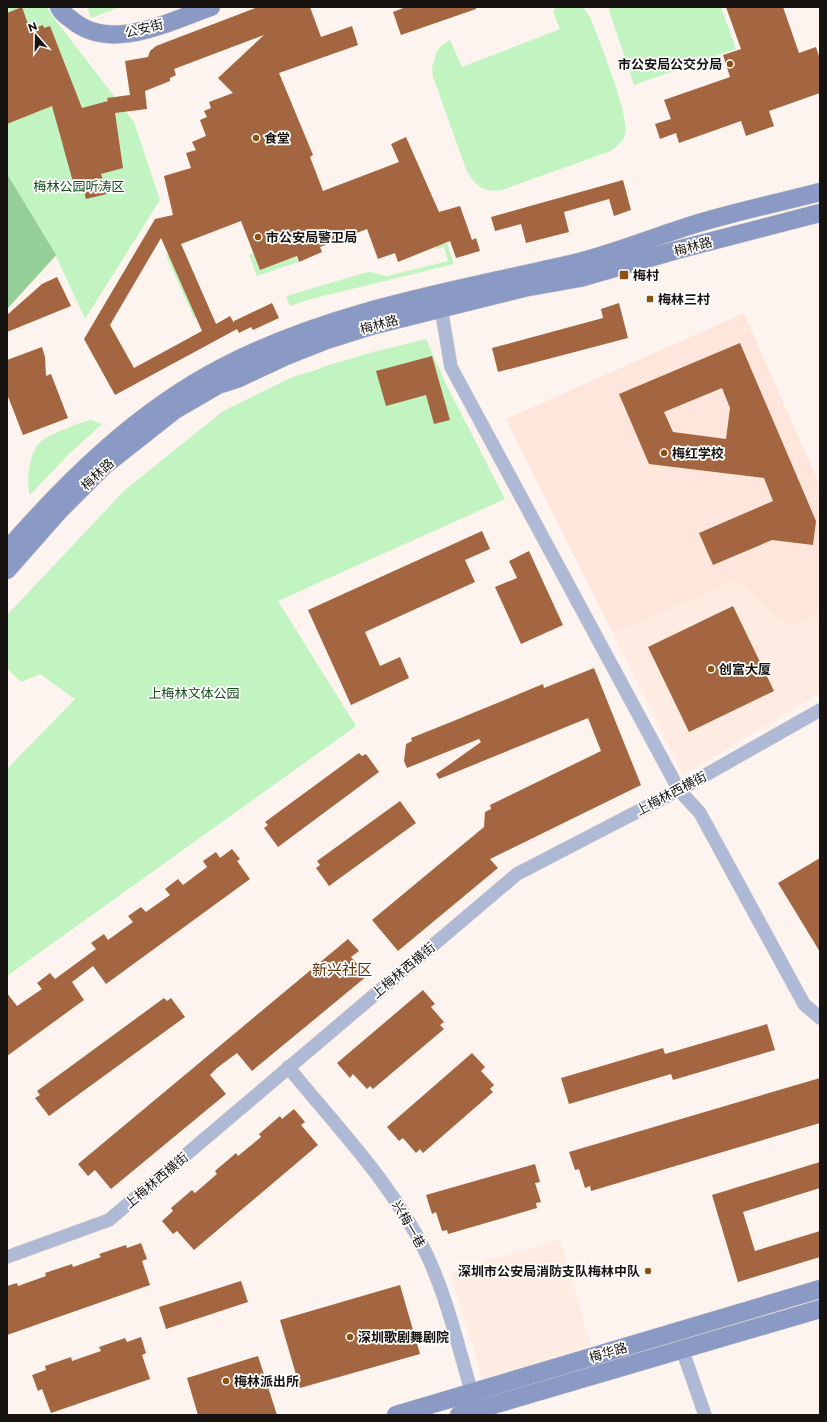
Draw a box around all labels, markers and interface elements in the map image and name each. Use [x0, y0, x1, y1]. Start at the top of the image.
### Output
north arrow [16, 16, 56, 56]
street label: 公安街 [123, 16, 165, 40]
text: N [26, 19, 39, 35]
place label: 市公安局公交分局 [618, 56, 722, 72]
marker: 市公安局公交分局 [725, 59, 735, 69]
place label: 食堂 [264, 130, 290, 146]
marker: 食堂 [251, 133, 261, 143]
park label: 梅林公园听涛区 [33, 178, 125, 194]
place label: 市公安局警卫局 [266, 229, 357, 245]
marker: 市公安局警卫局 [253, 232, 263, 242]
street label: 梅林路 [672, 233, 714, 259]
place label: 梅村 [633, 267, 659, 283]
marker: 梅村 [618, 269, 630, 281]
place label: 梅林三村 [658, 291, 710, 307]
marker: 梅林三村 [645, 294, 655, 304]
street label: 梅林路 [358, 311, 400, 337]
place label: 梅红学校 [672, 445, 724, 461]
marker: 梅红学校 [659, 448, 669, 458]
street label: 梅林路 [77, 455, 117, 493]
place label: 创富大厦 [719, 661, 771, 677]
marker: 创富大厦 [706, 664, 716, 674]
park label: 上梅林文体公园 [148, 685, 240, 701]
street label: 上梅林西横街 [633, 768, 709, 818]
street label: 上梅林西横街 [368, 939, 438, 1001]
district label: 新兴社区 [312, 960, 372, 979]
street label: 上梅林西横街 [121, 1149, 191, 1211]
street label: 兴梅一巷 [389, 1197, 429, 1251]
place label: 深圳市公安局消防支队梅林中队 [458, 1263, 640, 1279]
marker: 深圳市公安局消防支队梅林中队 [643, 1266, 653, 1276]
place label: 深圳歌剧舞剧院 [358, 1329, 449, 1345]
marker: 深圳歌剧舞剧院 [345, 1332, 355, 1342]
street label: 梅华路 [587, 1339, 629, 1365]
place label: 梅林派出所 [234, 1373, 299, 1389]
marker: 梅林派出所 [221, 1376, 231, 1386]

